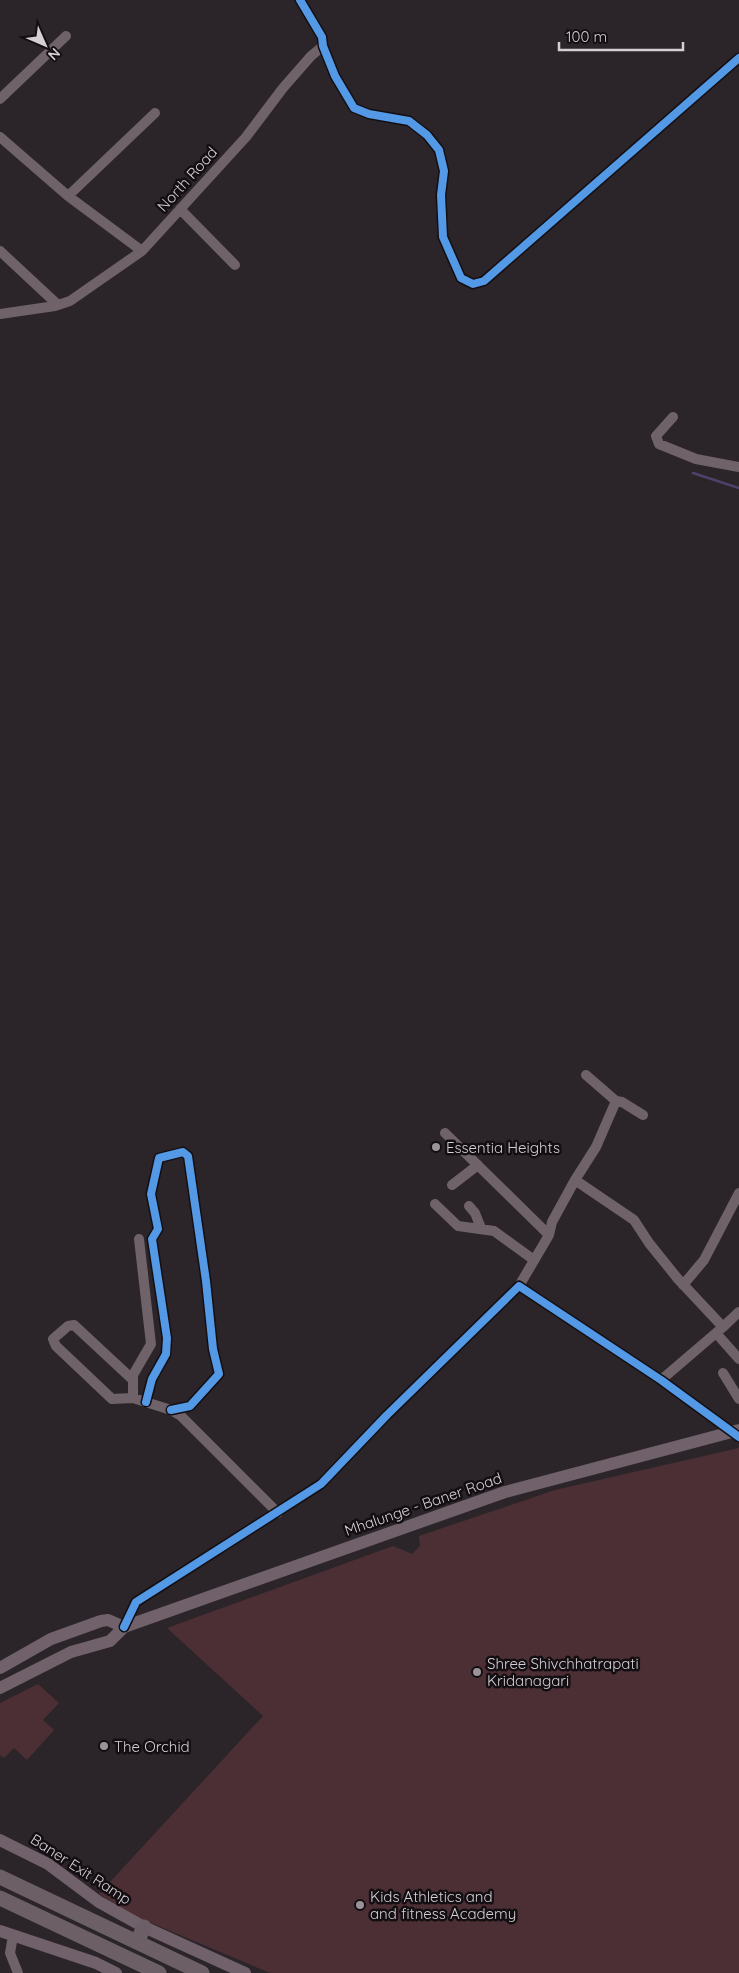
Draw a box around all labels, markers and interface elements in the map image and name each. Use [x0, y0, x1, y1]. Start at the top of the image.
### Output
north arrow [20, 20, 70, 70]
scale bar [559, 20, 683, 52]
text: 100 m [566, 27, 607, 46]
text: N [44, 44, 64, 64]
street label: North Road [153, 143, 221, 215]
place label: Essentia Heights [446, 1138, 560, 1157]
marker: Essentia Heights [430, 1141, 442, 1153]
street label: Mhalunge - Baner Road [342, 1468, 504, 1540]
place label: Shree Shivchhatrapati Kridanagari [487, 1654, 639, 1690]
marker: Shree Shivchhatrapati Kridanagari [471, 1666, 483, 1678]
place label: The Orchid [114, 1737, 190, 1756]
marker: The Orchid [98, 1740, 110, 1752]
street label: Baner Exit Ramp [27, 1829, 135, 1909]
place label: Kids Athletics and and fitness Academy [370, 1887, 516, 1923]
marker: Kids Athletics and and fitness Academy [354, 1899, 366, 1911]

